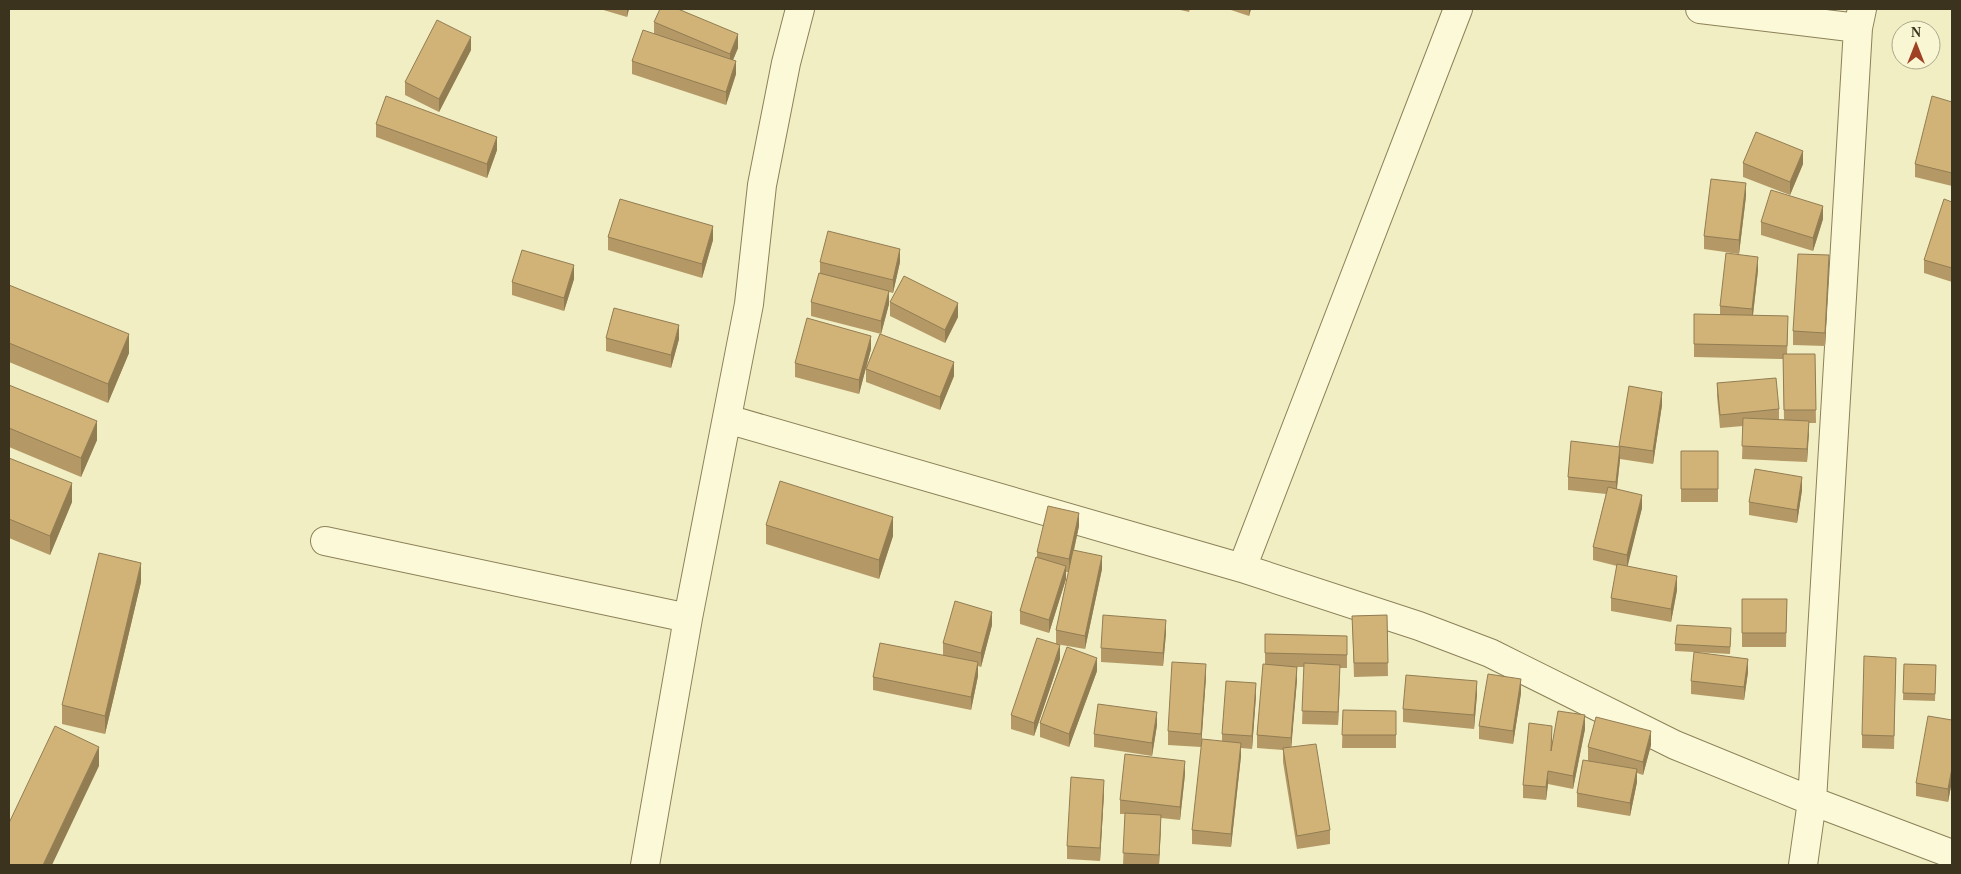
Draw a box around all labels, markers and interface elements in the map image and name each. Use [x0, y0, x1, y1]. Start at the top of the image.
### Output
north arrow [1891, 20, 1941, 70]
text: N [1911, 25, 1921, 40]

